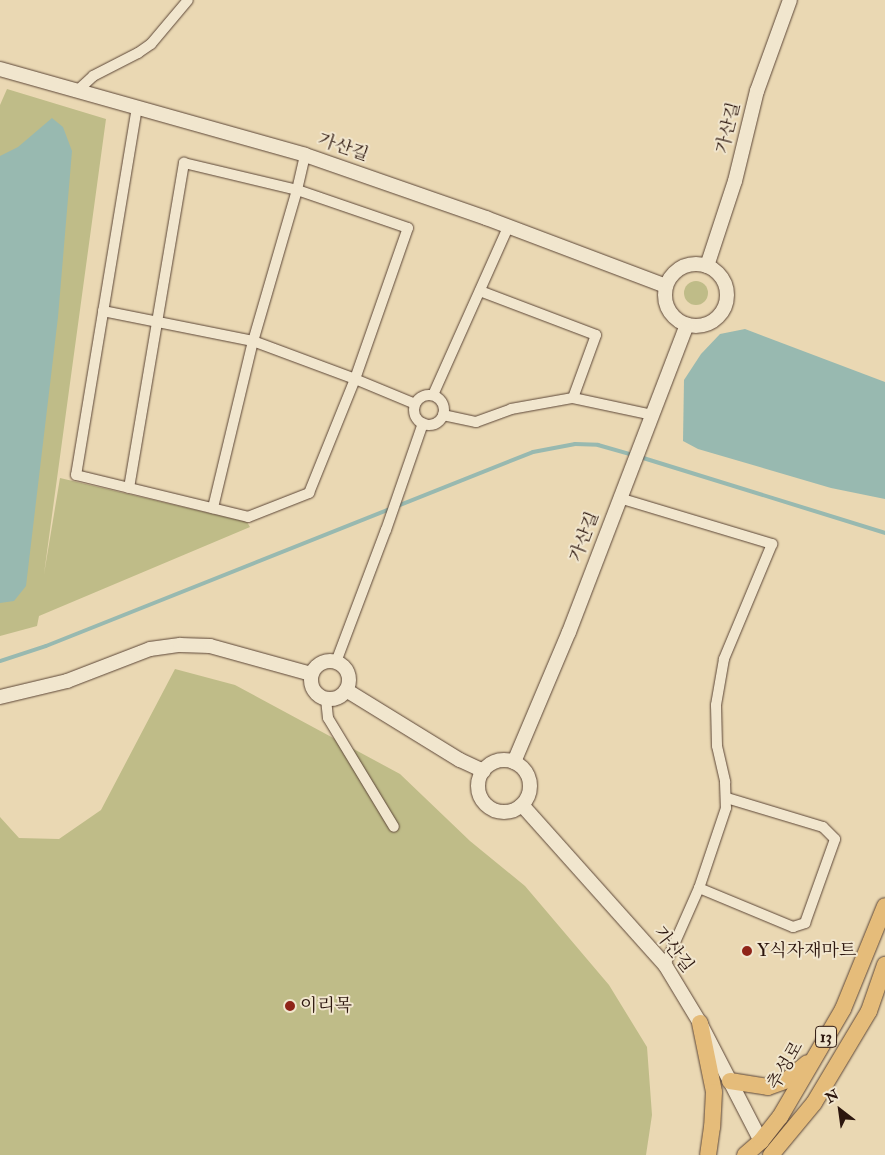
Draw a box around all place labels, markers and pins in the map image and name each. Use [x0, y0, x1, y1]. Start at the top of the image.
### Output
place label: Y식자재마트 [757, 940, 856, 962]
marker: Y식자재마트 [741, 945, 753, 957]
place label: 이리목 [300, 995, 352, 1017]
marker: 이리목 [284, 1000, 296, 1012]

